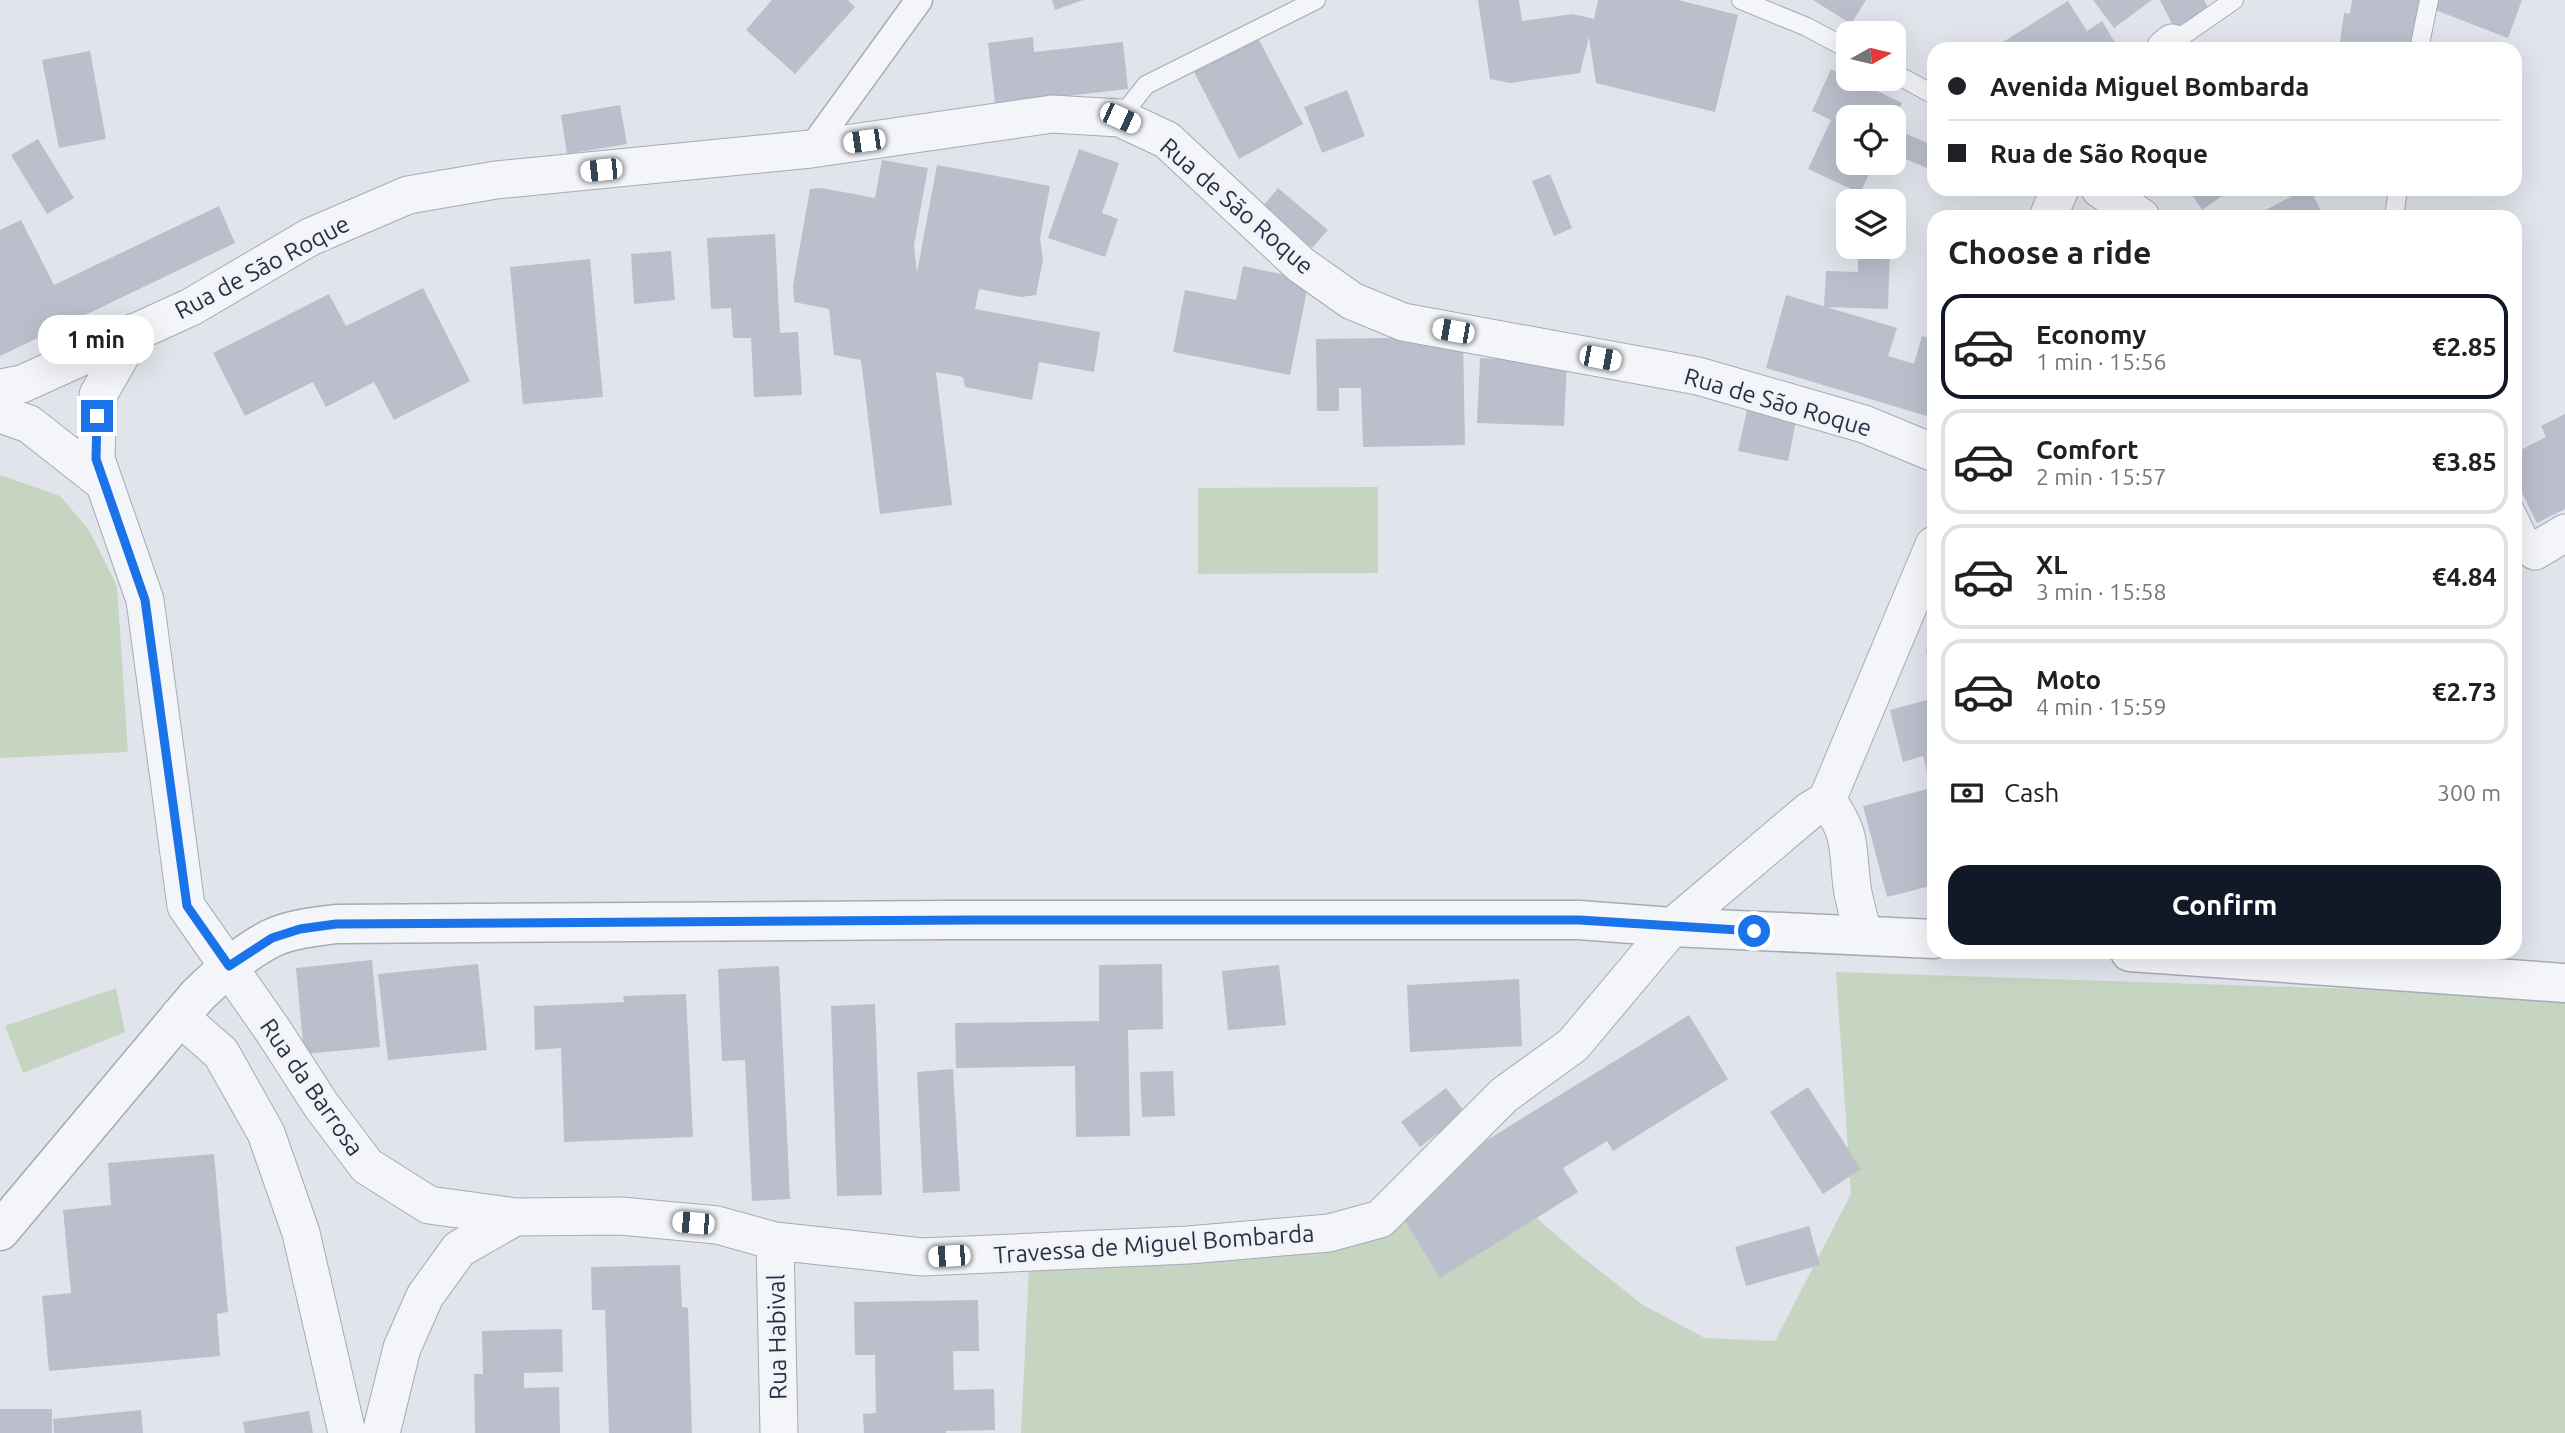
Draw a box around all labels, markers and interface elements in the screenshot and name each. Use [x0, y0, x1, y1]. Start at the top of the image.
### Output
north arrow [1836, 21, 1906, 91]
map controls [1836, 21, 1906, 259]
text: Avenida Miguel Bombarda [1990, 72, 2309, 101]
car [1097, 100, 1144, 136]
button: locate [1836, 105, 1906, 175]
car [842, 128, 887, 154]
street label: Rua de São Roque [1155, 132, 1319, 280]
text: Rua de São Roque [1990, 139, 2208, 168]
car [580, 157, 623, 183]
button: layers [1836, 189, 1906, 259]
street label: Rua de São Roque [170, 210, 354, 324]
text: Choose a ride [1948, 234, 2151, 270]
callout: 1 min [39, 314, 155, 364]
icon: car [1952, 315, 2015, 378]
car [1431, 317, 1476, 345]
text: Economy [2036, 320, 2146, 349]
text: 1 min [67, 327, 125, 352]
text: €2.85 [2432, 332, 2497, 361]
car [1578, 344, 1623, 372]
text: 1 min · 15:56 [2036, 349, 2167, 374]
street label: Rua de São Roque [1681, 362, 1875, 442]
route end [81, 400, 113, 432]
icon: car [1952, 430, 2015, 493]
text: Comfort [2036, 435, 2139, 464]
text: €3.85 [2432, 447, 2497, 476]
text: 2 min · 15:57 [2036, 464, 2167, 489]
icon: car [1952, 545, 2015, 608]
text: XL [2036, 550, 2067, 579]
text: €4.84 [2432, 562, 2497, 591]
text: 3 min · 15:58 [2036, 579, 2167, 604]
icon: car [1952, 660, 2015, 723]
text: Moto [2036, 665, 2101, 694]
text: €2.73 [2432, 677, 2497, 706]
text: 4 min · 15:59 [2036, 694, 2167, 719]
icon: cash [1948, 774, 1986, 812]
text: Cash [2004, 778, 2059, 807]
text: 300 m [2437, 780, 2501, 805]
button: Confirm [1948, 865, 2501, 945]
route start [1738, 915, 1770, 947]
street label: Rua da Barrosa [255, 1013, 369, 1161]
car [672, 1211, 715, 1235]
street label: Travessa de Miguel Bombarda [993, 1219, 1315, 1269]
car [928, 1244, 971, 1268]
street label: Rua Habival [762, 1274, 792, 1400]

